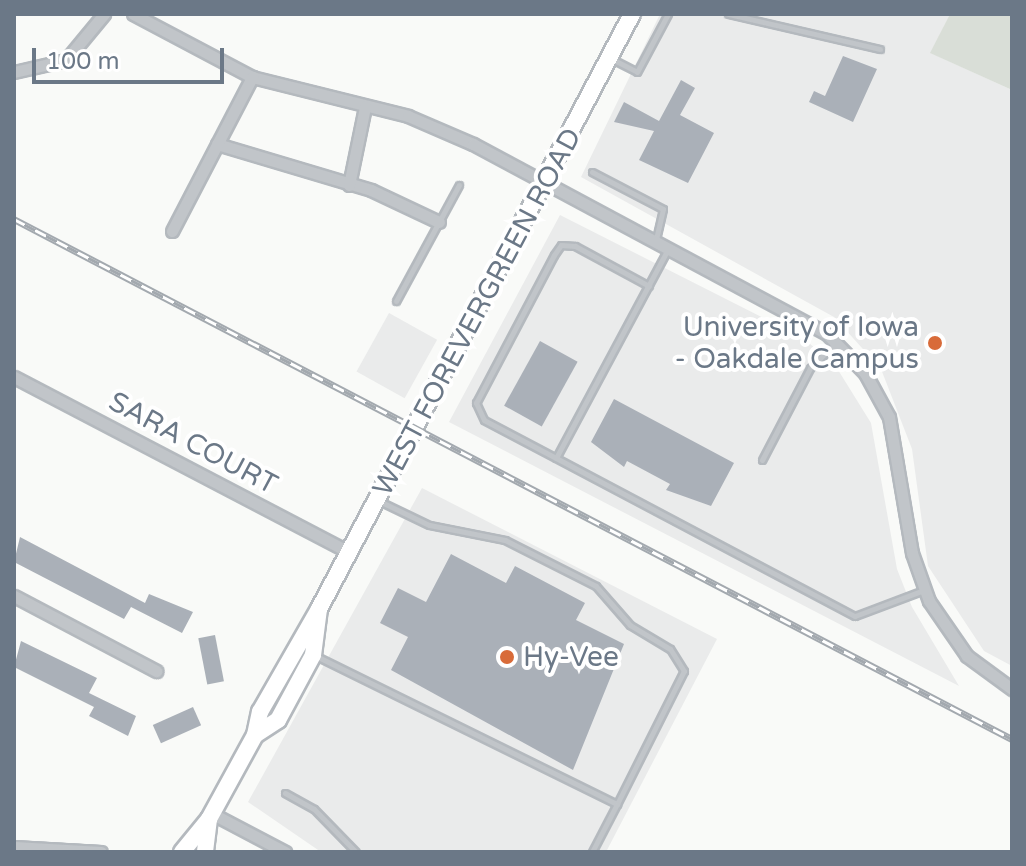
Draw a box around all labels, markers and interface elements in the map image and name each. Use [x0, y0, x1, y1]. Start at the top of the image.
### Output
scale bar [36, 32, 228, 82]
text: 100 m [46, 47, 120, 76]
street label: WEST FOREVERGREEN ROAD [366, 122, 588, 502]
place label: University of Iowa - Oakdale Campus [675, 310, 919, 376]
marker: University of Iowa - Oakdale Campus [926, 334, 944, 352]
street label: SARA COURT [103, 384, 283, 502]
place label: Hy-Vee [523, 640, 619, 674]
marker: Hy-Vee [498, 648, 516, 666]

